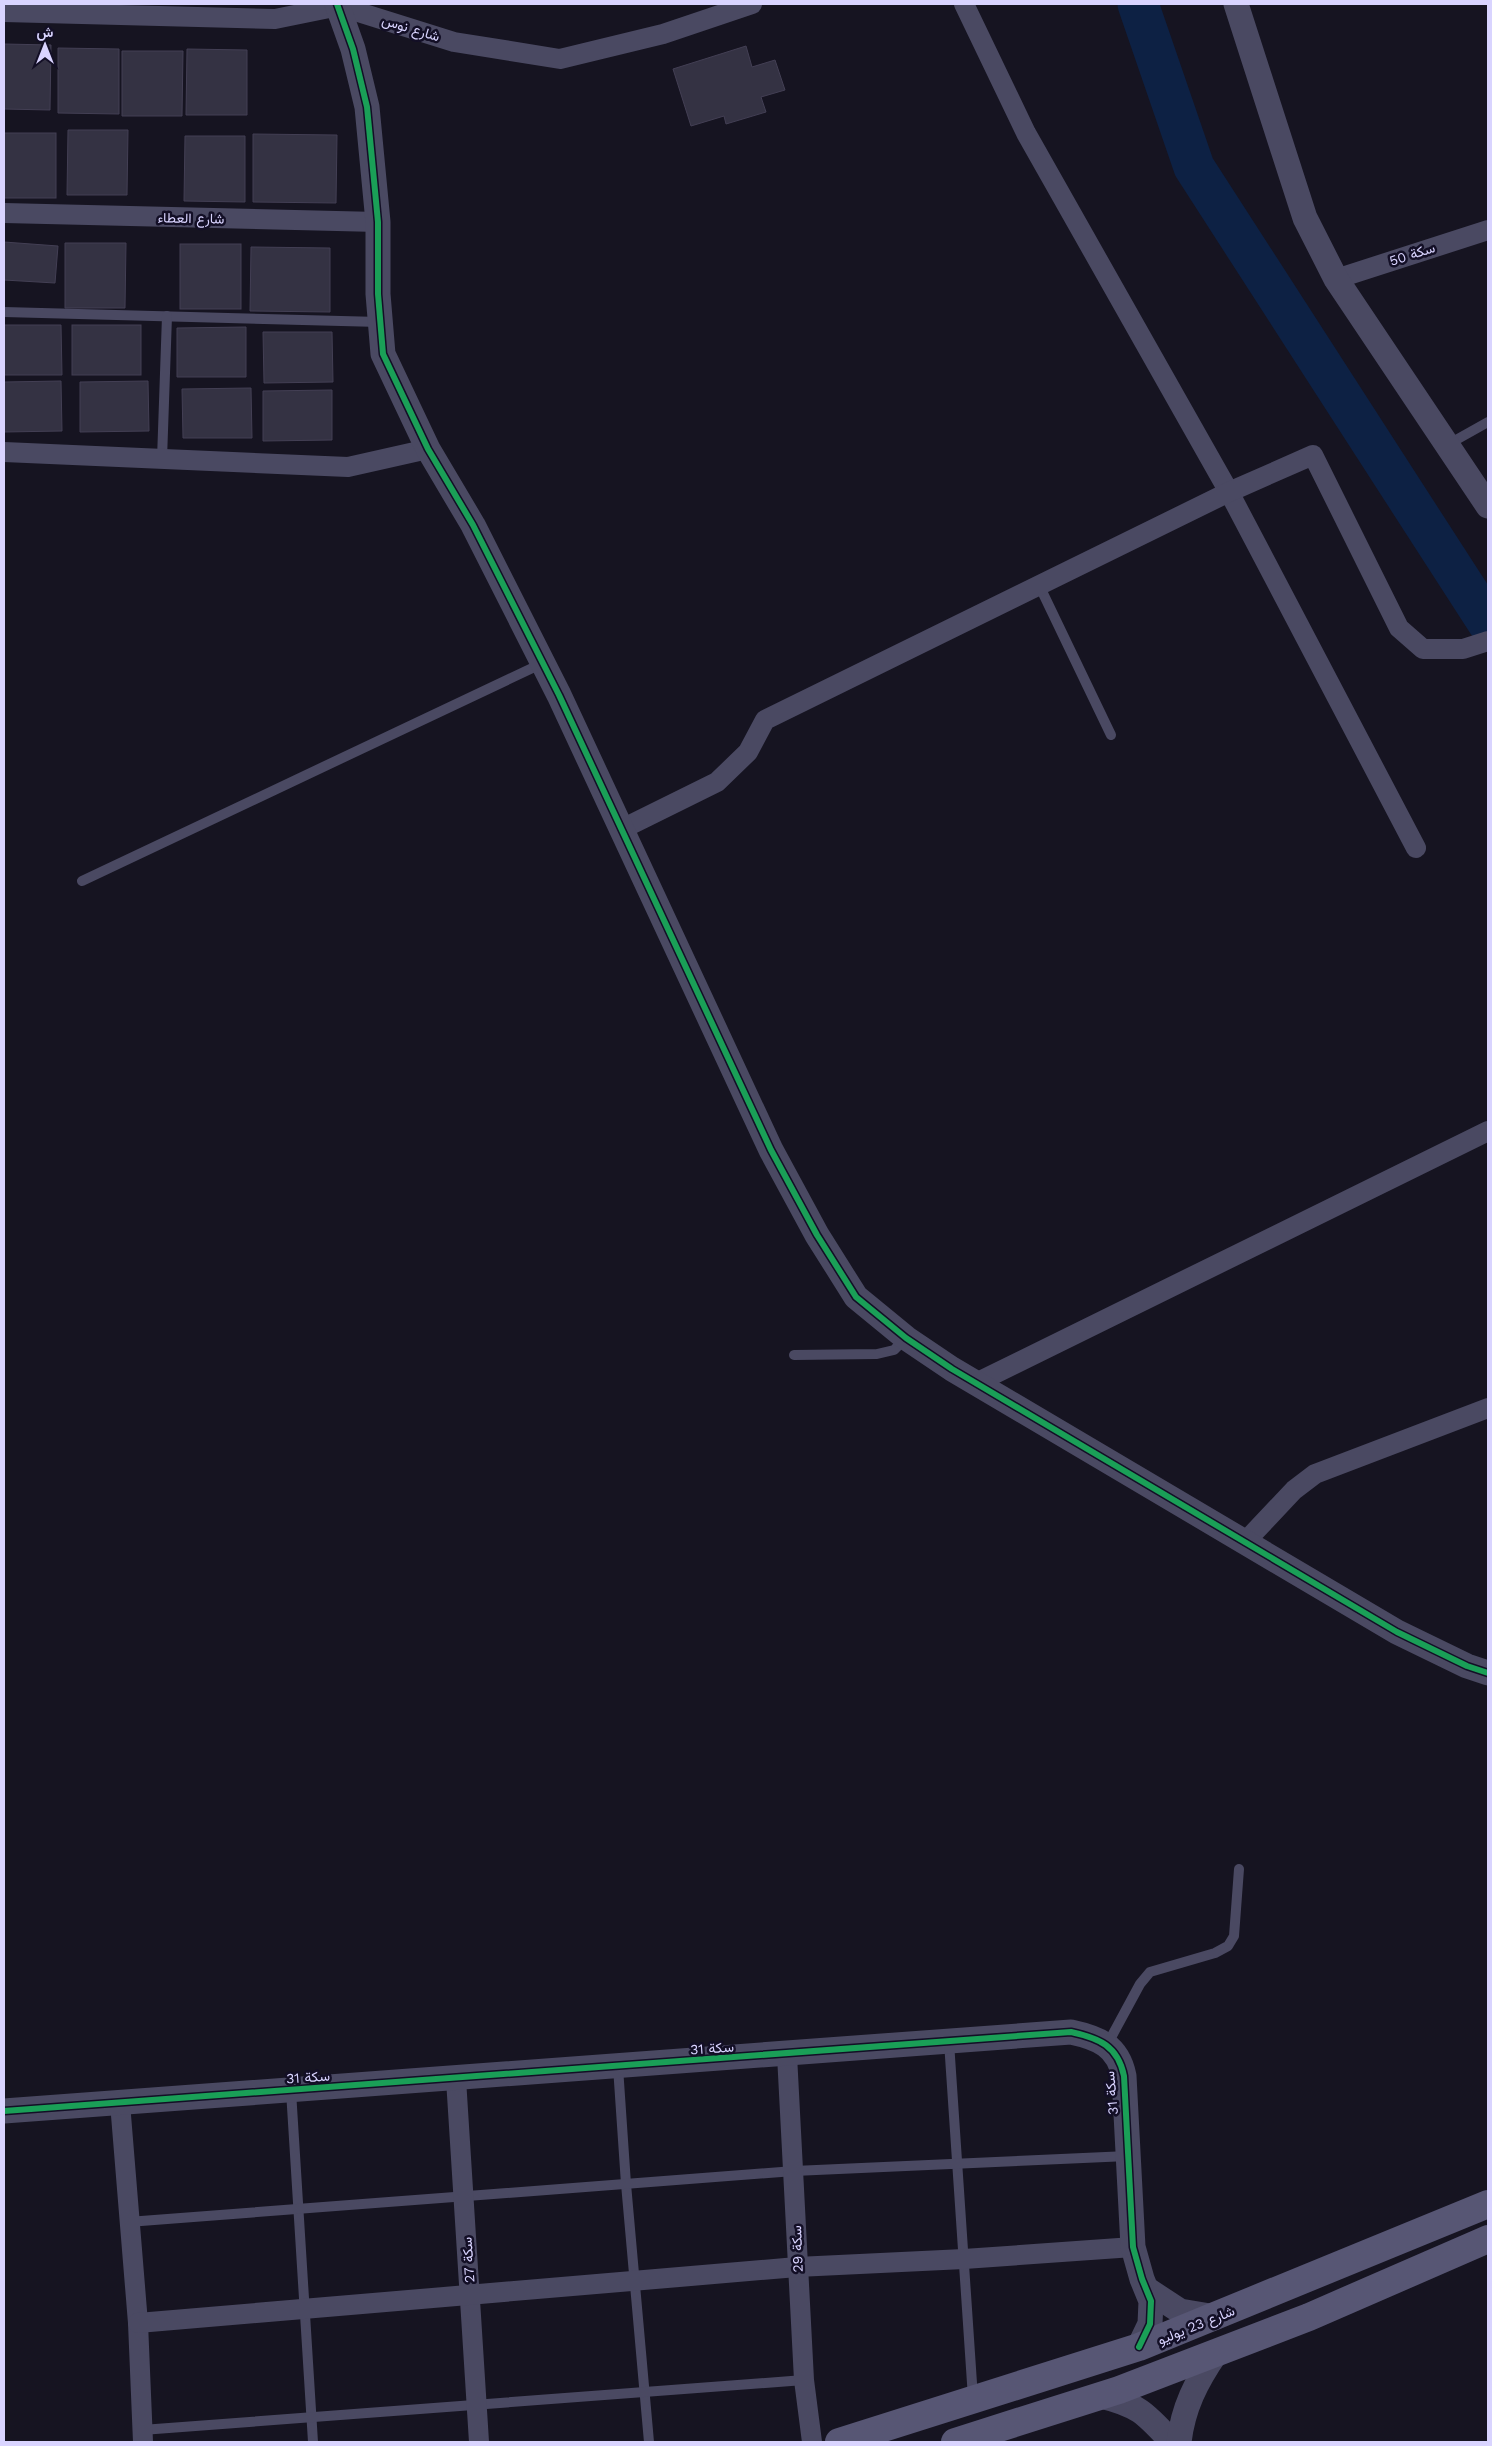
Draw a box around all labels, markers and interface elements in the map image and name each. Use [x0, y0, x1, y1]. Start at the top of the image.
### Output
street label: شارع نوس [379, 12, 442, 47]
north arrow [20, 20, 70, 70]
text: ش [37, 24, 54, 41]
street label: شارع العطاء [157, 209, 225, 230]
street label: سكة 50 [1387, 239, 1437, 269]
street label: سكة 31 [690, 2038, 734, 2058]
street label: سكة 31 [286, 2067, 330, 2087]
street label: سكة 31 [1101, 2070, 1121, 2116]
street label: سكة 29 [788, 2225, 806, 2273]
street label: سكة 27 [458, 2237, 478, 2283]
street label: شارع 23 يوليو [1155, 2302, 1238, 2350]

